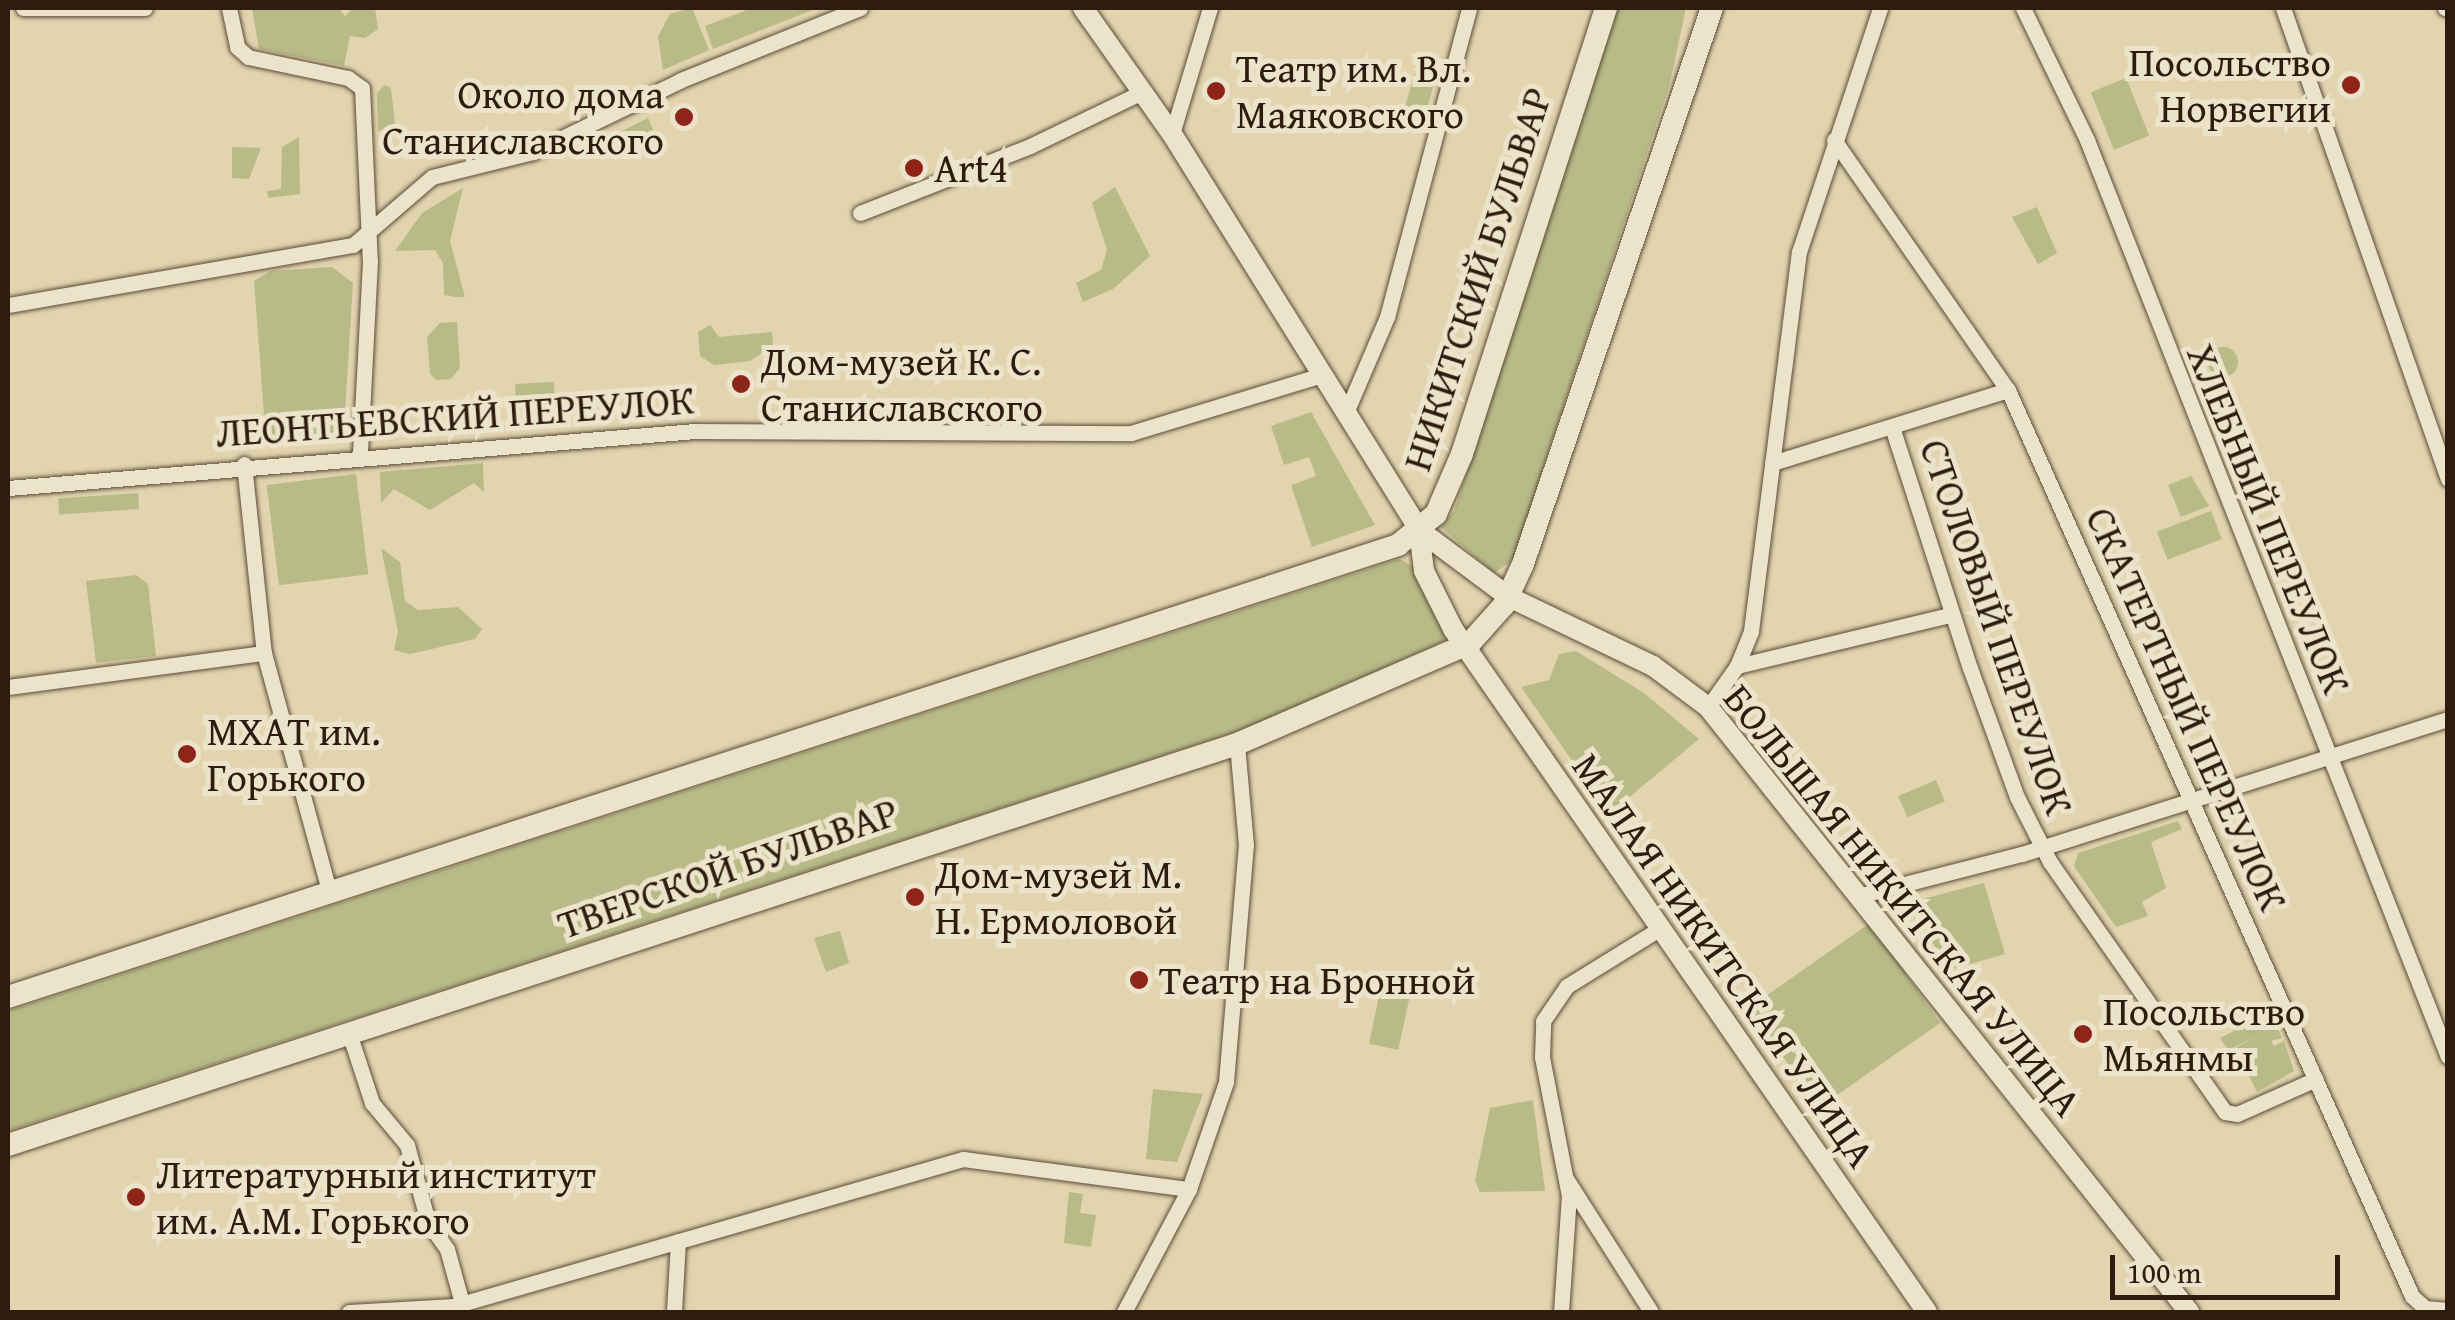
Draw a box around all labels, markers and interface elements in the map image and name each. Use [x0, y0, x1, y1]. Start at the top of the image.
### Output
place label: Посольство Норвегии [2129, 38, 2331, 132]
place label: Театр им. Вл. Маяковского [1236, 44, 1471, 138]
place label: Около дома Станиславского [382, 70, 664, 164]
marker: Посольство Норвегии [2340, 74, 2362, 96]
marker: Театр им. Вл. Маяковского [1205, 80, 1227, 102]
street label: НИКИТСКИЙ БУЛЬВАР [1392, 82, 1562, 476]
marker: Около дома Станиславского [673, 106, 695, 128]
place label: Art4 [934, 144, 1008, 192]
marker: Art4 [903, 157, 925, 179]
place label: Дом-музей К. С. Станиславского [761, 337, 1043, 431]
street label: ХЛЕБНЫЙ ПЕРЕУЛОК [2177, 337, 2361, 701]
marker: Дом-музей К. С. Станиславского [730, 373, 752, 395]
street label: ЛЕОНТЬЕВСКИЙ ПЕРЕУЛОК [214, 375, 696, 457]
street label: СТОЛОВЫЙ ПЕРЕУЛОК [1910, 433, 2084, 821]
street label: СКАТЕРТНЫЙ ПЕРЕУЛОК [2076, 500, 2298, 918]
street label: БОЛЬШАЯ НИКИТСКАЯ УЛИЦА [1714, 674, 2092, 1126]
place label: МХАТ им. Горького [207, 707, 381, 801]
marker: МХАТ им. Горького [176, 743, 198, 765]
street label: МАЛАЯ НИКИТСКАЯ УЛИЦА [1562, 744, 1886, 1176]
street label: ТВЕРСКОЙ БУЛЬВАР [552, 787, 904, 949]
place label: Дом-музей М. Н. Ермоловой [935, 850, 1182, 944]
marker: Дом-музей М. Н. Ермоловой [904, 886, 926, 908]
place label: Театр на Бронной [1159, 956, 1475, 1004]
marker: Театр на Бронной [1128, 969, 1150, 991]
place label: Посольство Мьянмы [2103, 987, 2305, 1081]
marker: Посольство Мьянмы [2072, 1023, 2094, 1045]
place label: Литературный институт им. А.М. Горького [156, 1150, 596, 1244]
marker: Литературный институт им. А.М. Горького [125, 1186, 147, 1208]
scale bar [2115, 1235, 2345, 1297]
text: 100 m [2127, 1250, 2201, 1294]

